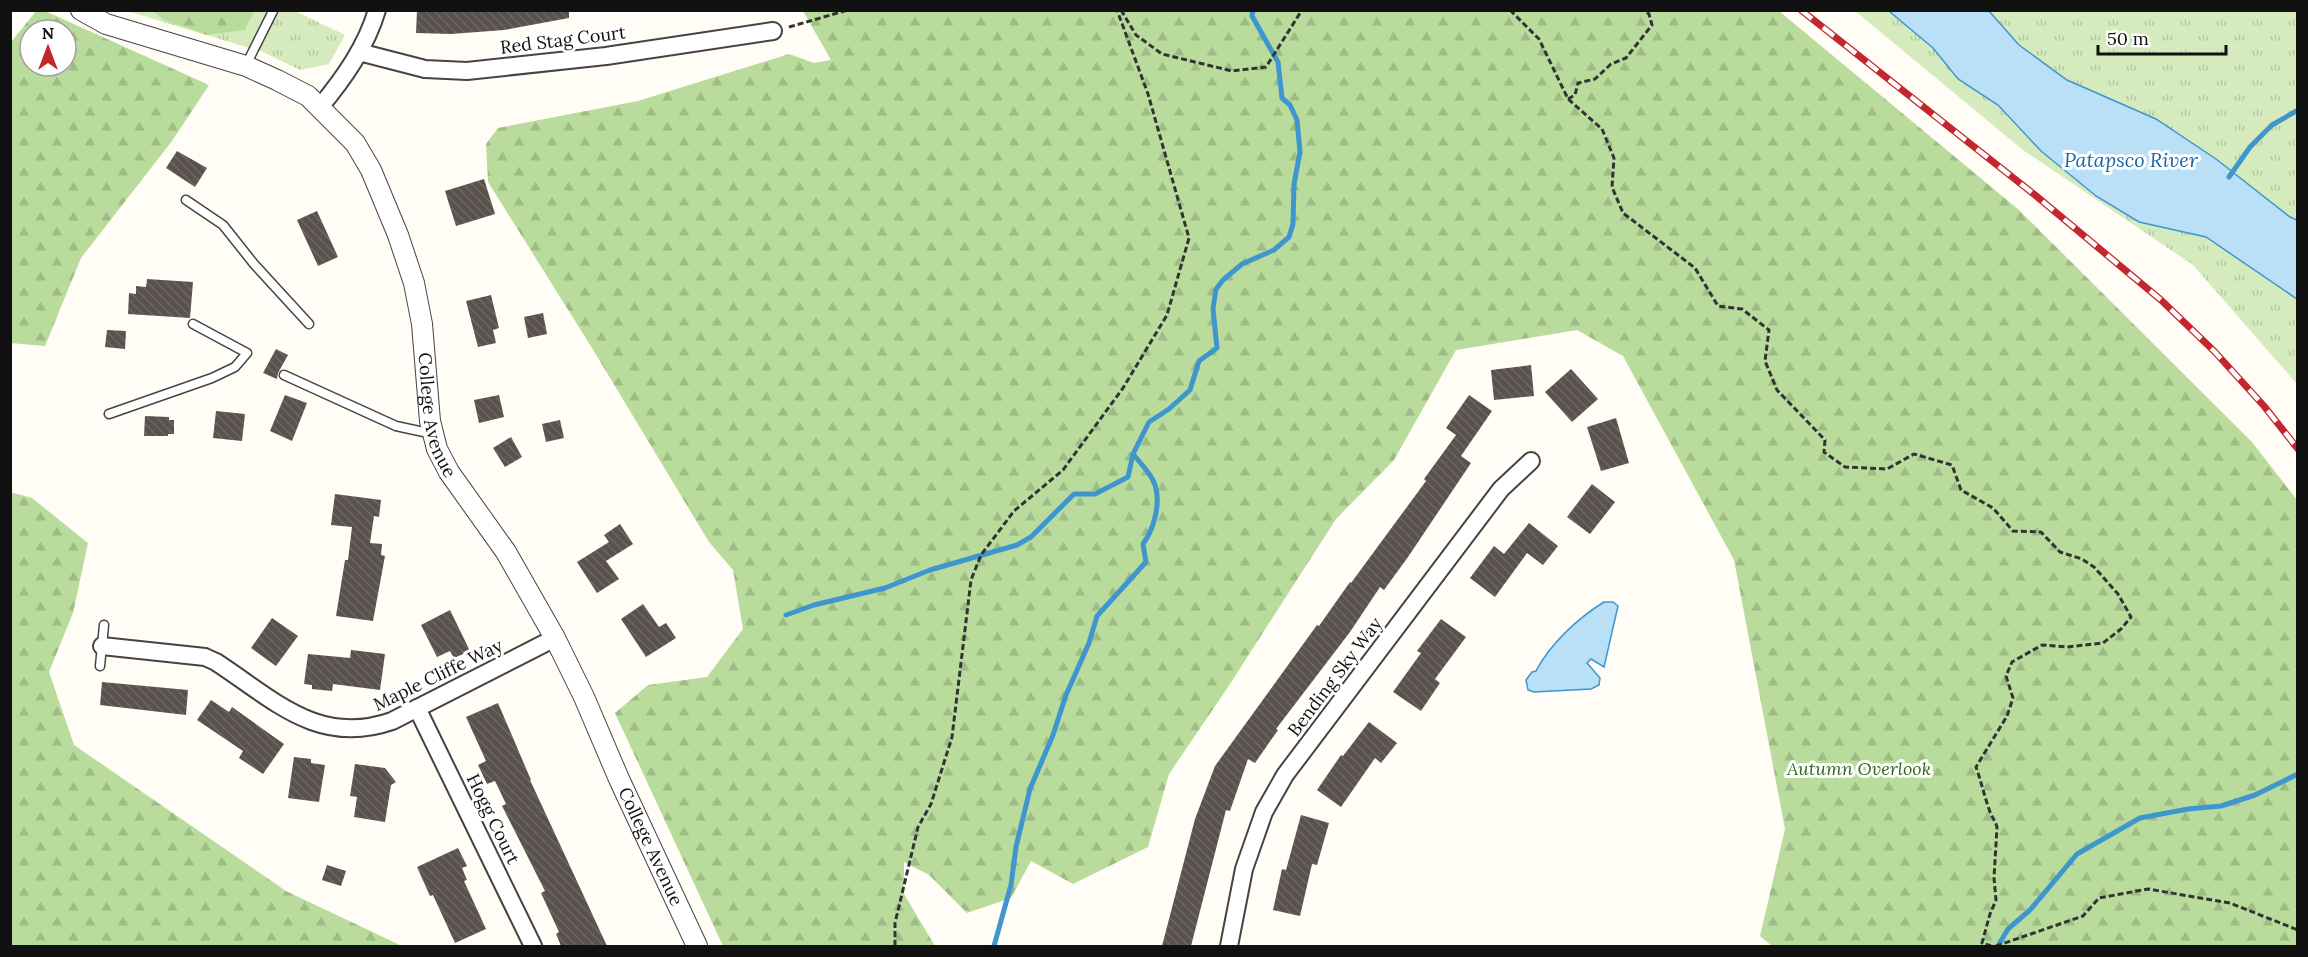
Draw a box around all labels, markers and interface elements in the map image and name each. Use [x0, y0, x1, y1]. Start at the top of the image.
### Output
north arrow [18, 18, 78, 78]
scale bar [2098, 18, 2226, 56]
street label: Red Stag Court [499, 20, 627, 59]
text: N [42, 23, 54, 43]
text: 50 m [2107, 27, 2149, 50]
water label: Patapsco River [2064, 147, 2199, 172]
street label: College Avenue [413, 351, 462, 481]
street label: Bending Sky Way [1282, 612, 1387, 741]
street label: Maple Cliffe Way [369, 633, 507, 716]
park label: Autumn Overlook [1786, 757, 1931, 780]
street label: Hogg Court [462, 770, 525, 868]
street label: College Avenue [613, 783, 689, 909]

